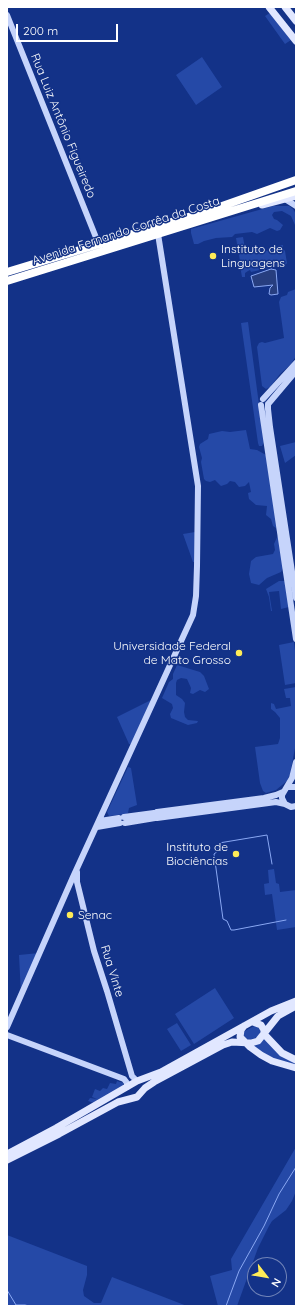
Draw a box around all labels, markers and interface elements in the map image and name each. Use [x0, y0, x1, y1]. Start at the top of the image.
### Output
scale bar [18, 16, 120, 42]
text: 200 m [23, 23, 58, 38]
street label: Rua Luiz Antônio Figueiredo [27, 52, 99, 200]
street label: Avenida Fernando Corrêa da Costa [31, 194, 221, 268]
place label: Instituto de Linguagens [221, 242, 285, 270]
marker: Instituto de Linguagens [208, 251, 218, 261]
place label: Universidade Federal de Mato Grosso [113, 639, 231, 667]
marker: Universidade Federal de Mato Grosso [234, 648, 244, 658]
place label: Instituto de Biociências [166, 840, 228, 868]
marker: Instituto de Biociências [231, 849, 241, 859]
place label: Senac [78, 908, 112, 922]
marker: Senac [65, 910, 75, 920]
street label: Rua Vinte [97, 943, 127, 999]
north arrow [247, 1257, 287, 1297]
text: N [268, 1276, 285, 1290]

